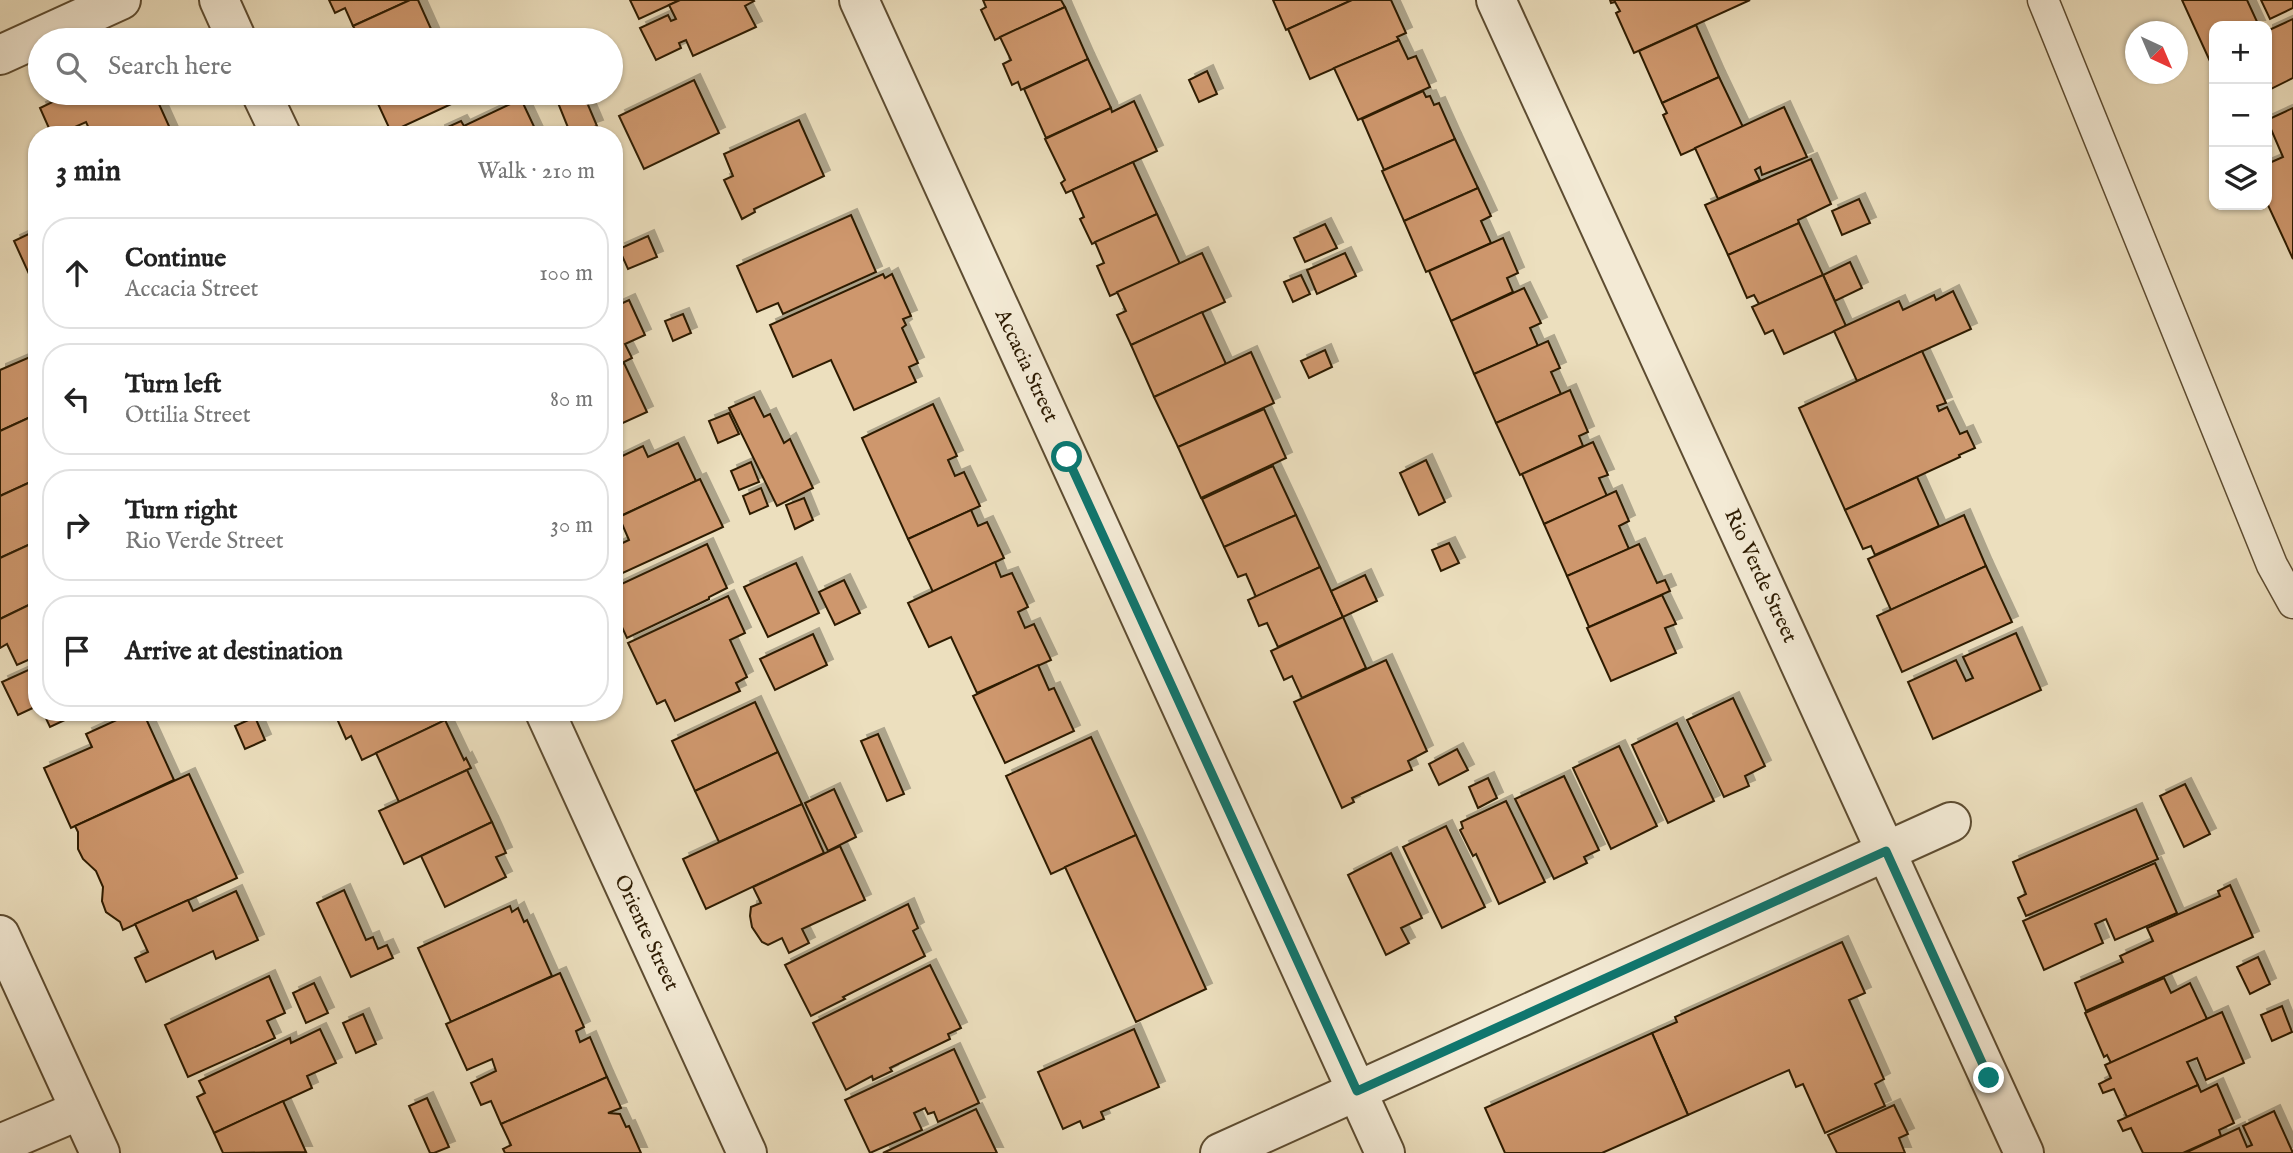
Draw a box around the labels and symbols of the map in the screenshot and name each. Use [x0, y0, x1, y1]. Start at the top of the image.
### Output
north arrow [2125, 21, 2188, 84]
street label: Accacia Street [988, 304, 1064, 427]
route start [1051, 441, 1082, 472]
street label: Rio Verde Street [1717, 505, 1803, 647]
street label: Oriente Street [607, 871, 685, 995]
route end [1973, 1062, 2004, 1093]

